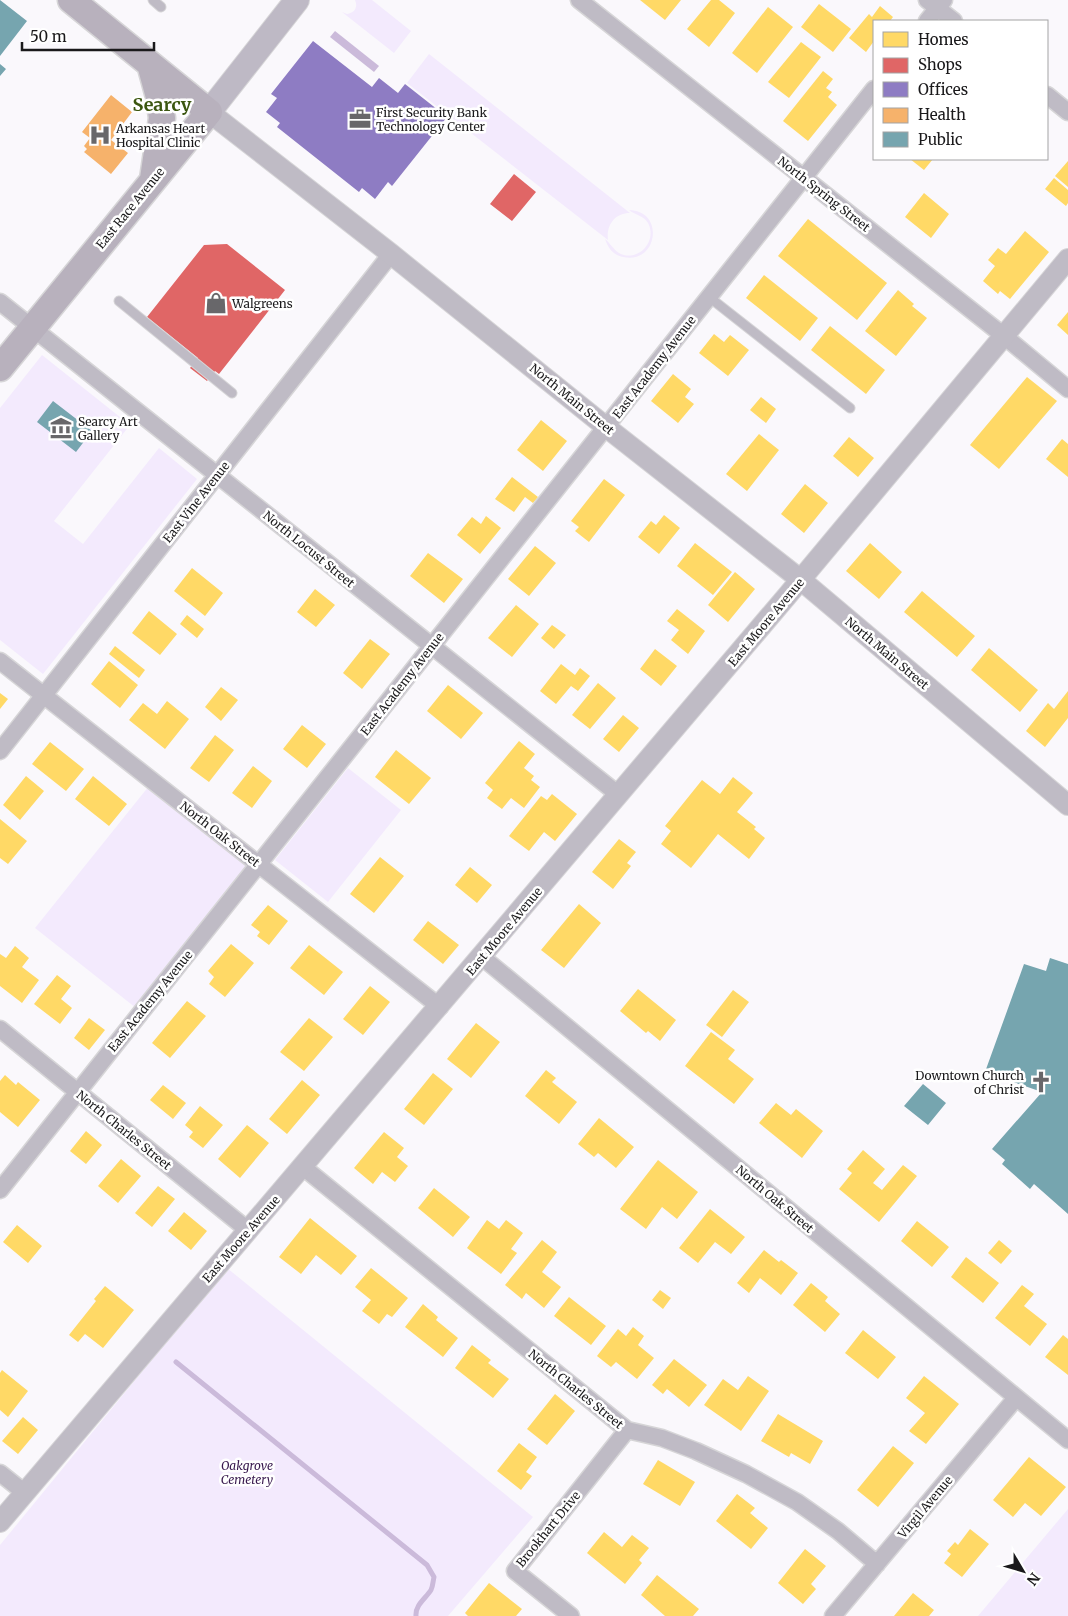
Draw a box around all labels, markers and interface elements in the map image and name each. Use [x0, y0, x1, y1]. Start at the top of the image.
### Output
scale bar [22, 20, 155, 52]
legend [873, 20, 1048, 160]
text: 50 m [30, 27, 67, 46]
text: Homes [918, 30, 969, 49]
text: Shops [918, 55, 962, 74]
text: Offices [918, 80, 968, 99]
district label: Searcy [133, 93, 192, 116]
place label: First Security Bank Technology Center [376, 105, 487, 134]
text: Health [918, 105, 966, 124]
office icon: First Security Bank Technology Center [347, 106, 373, 132]
place label: Arkansas Heart Hospital Clinic [115, 121, 205, 150]
hospital icon: Arkansas Heart Hospital Clinic [87, 122, 113, 148]
text: Public [918, 130, 963, 149]
street label: North Spring Street [775, 153, 873, 235]
street label: East Race Avenue [93, 164, 167, 252]
shop icon: Walgreens [203, 290, 229, 316]
place label: Walgreens [231, 296, 293, 311]
street label: East Academy Avenue [609, 313, 699, 421]
street label: North Main Street [527, 360, 617, 438]
place label: Searcy Art Gallery [78, 414, 138, 443]
museum icon: Searcy Art Gallery [48, 415, 74, 441]
street label: East Vine Avenue [160, 458, 232, 546]
street label: North Locust Street [260, 508, 358, 591]
street label: East Moore Avenue [725, 575, 807, 669]
street label: North Main Street [842, 614, 932, 692]
street label: East Academy Avenue [357, 630, 447, 738]
street label: North Oak Street [177, 798, 263, 870]
street label: East Moore Avenue [463, 884, 545, 978]
street label: East Academy Avenue [105, 947, 195, 1055]
place label: Downtown Church of Christ [915, 1068, 1024, 1097]
church icon: Downtown Church of Christ [1028, 1069, 1054, 1095]
street label: North Charles Street [74, 1087, 175, 1173]
street label: North Oak Street [733, 1162, 817, 1236]
street label: East Moore Avenue [199, 1192, 283, 1286]
street label: North Charles Street [526, 1346, 627, 1432]
park label: Oakgrove Cemetery [221, 1458, 274, 1487]
street label: Virgil Avenue [894, 1473, 955, 1542]
street label: Brookhart Drive [513, 1488, 583, 1570]
north arrow [998, 1546, 1048, 1596]
text: N [1023, 1569, 1044, 1589]

